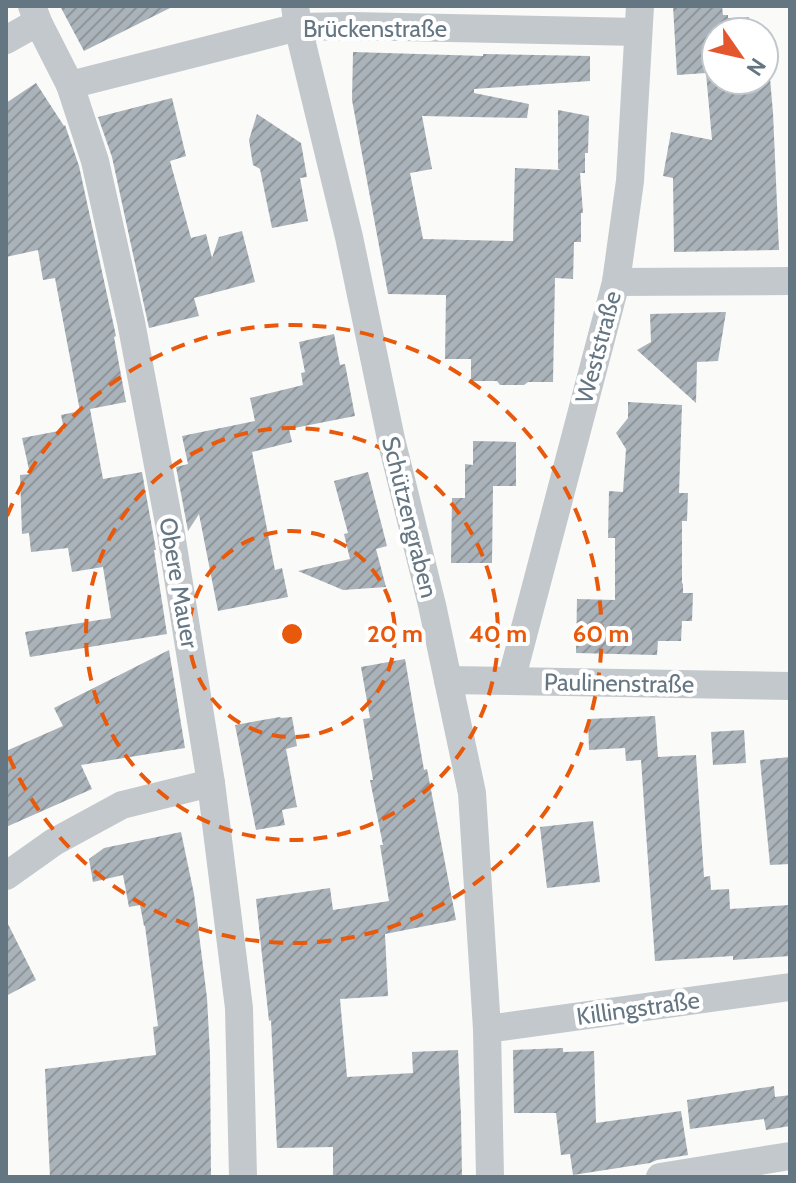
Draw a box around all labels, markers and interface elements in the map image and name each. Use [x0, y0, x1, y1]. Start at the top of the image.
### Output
street label: Brückenstraße [303, 14, 447, 43]
north arrow [700, 16, 780, 96]
text: N [741, 53, 772, 81]
street label: Weststraße [569, 288, 627, 406]
street label: Schützengraben [376, 433, 444, 601]
street label: Obere Mauer [153, 515, 205, 651]
text: 20 m [367, 619, 423, 648]
text: 40 m [469, 619, 527, 648]
text: 60 m [573, 619, 629, 648]
centre of rings [278, 620, 306, 648]
street label: Paulinenstraße [544, 667, 694, 699]
street label: Killingstraße [575, 985, 701, 1031]

